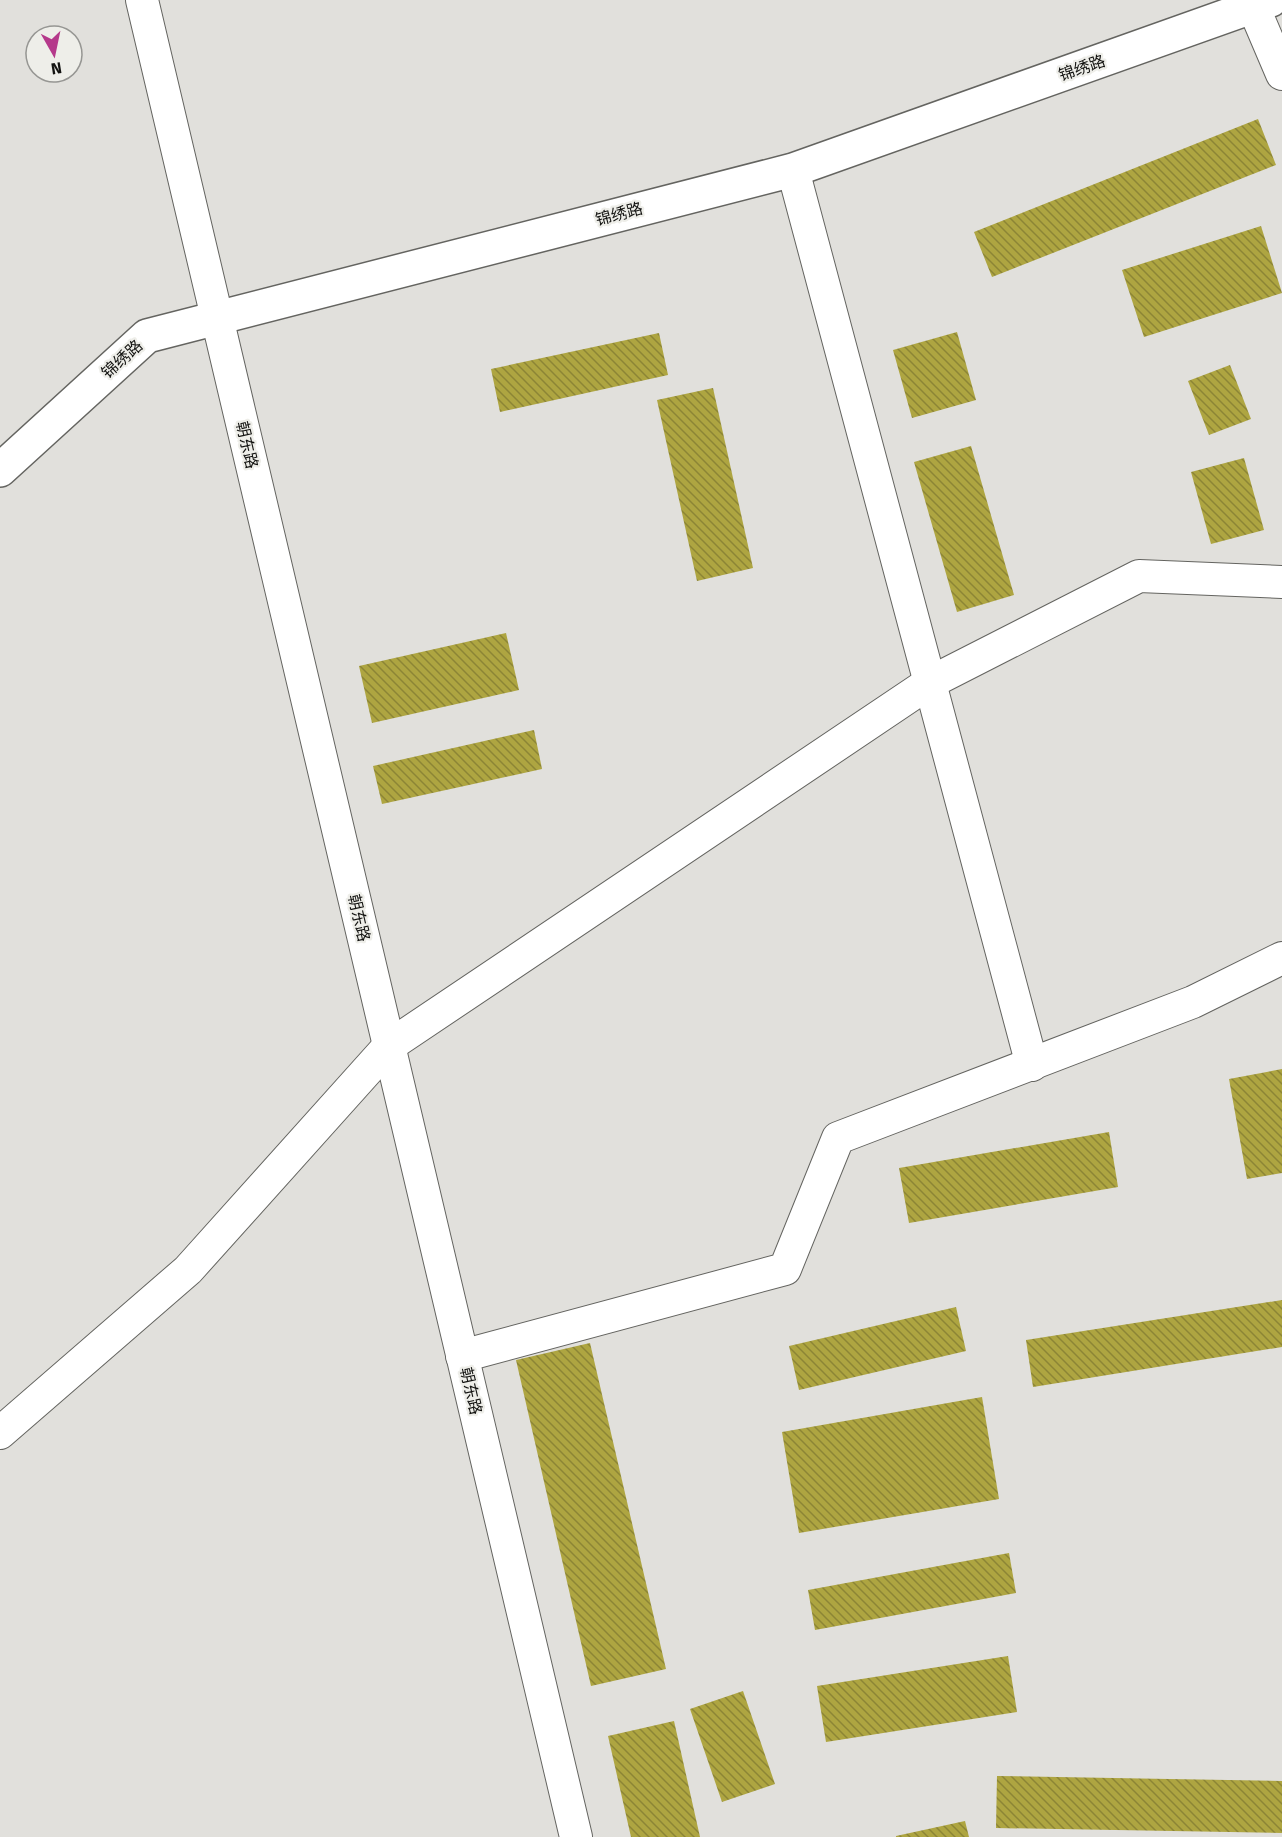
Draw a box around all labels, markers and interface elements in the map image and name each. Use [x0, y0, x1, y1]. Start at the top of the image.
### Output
north arrow [24, 24, 84, 84]
street label: 锦绣路 [1056, 51, 1108, 85]
text: N [50, 58, 63, 79]
street label: 锦绣路 [593, 199, 645, 229]
street label: 锦绣路 [98, 336, 146, 382]
street label: 朝东路 [232, 419, 262, 471]
street label: 朝东路 [344, 892, 374, 944]
street label: 朝东路 [456, 1365, 486, 1417]

